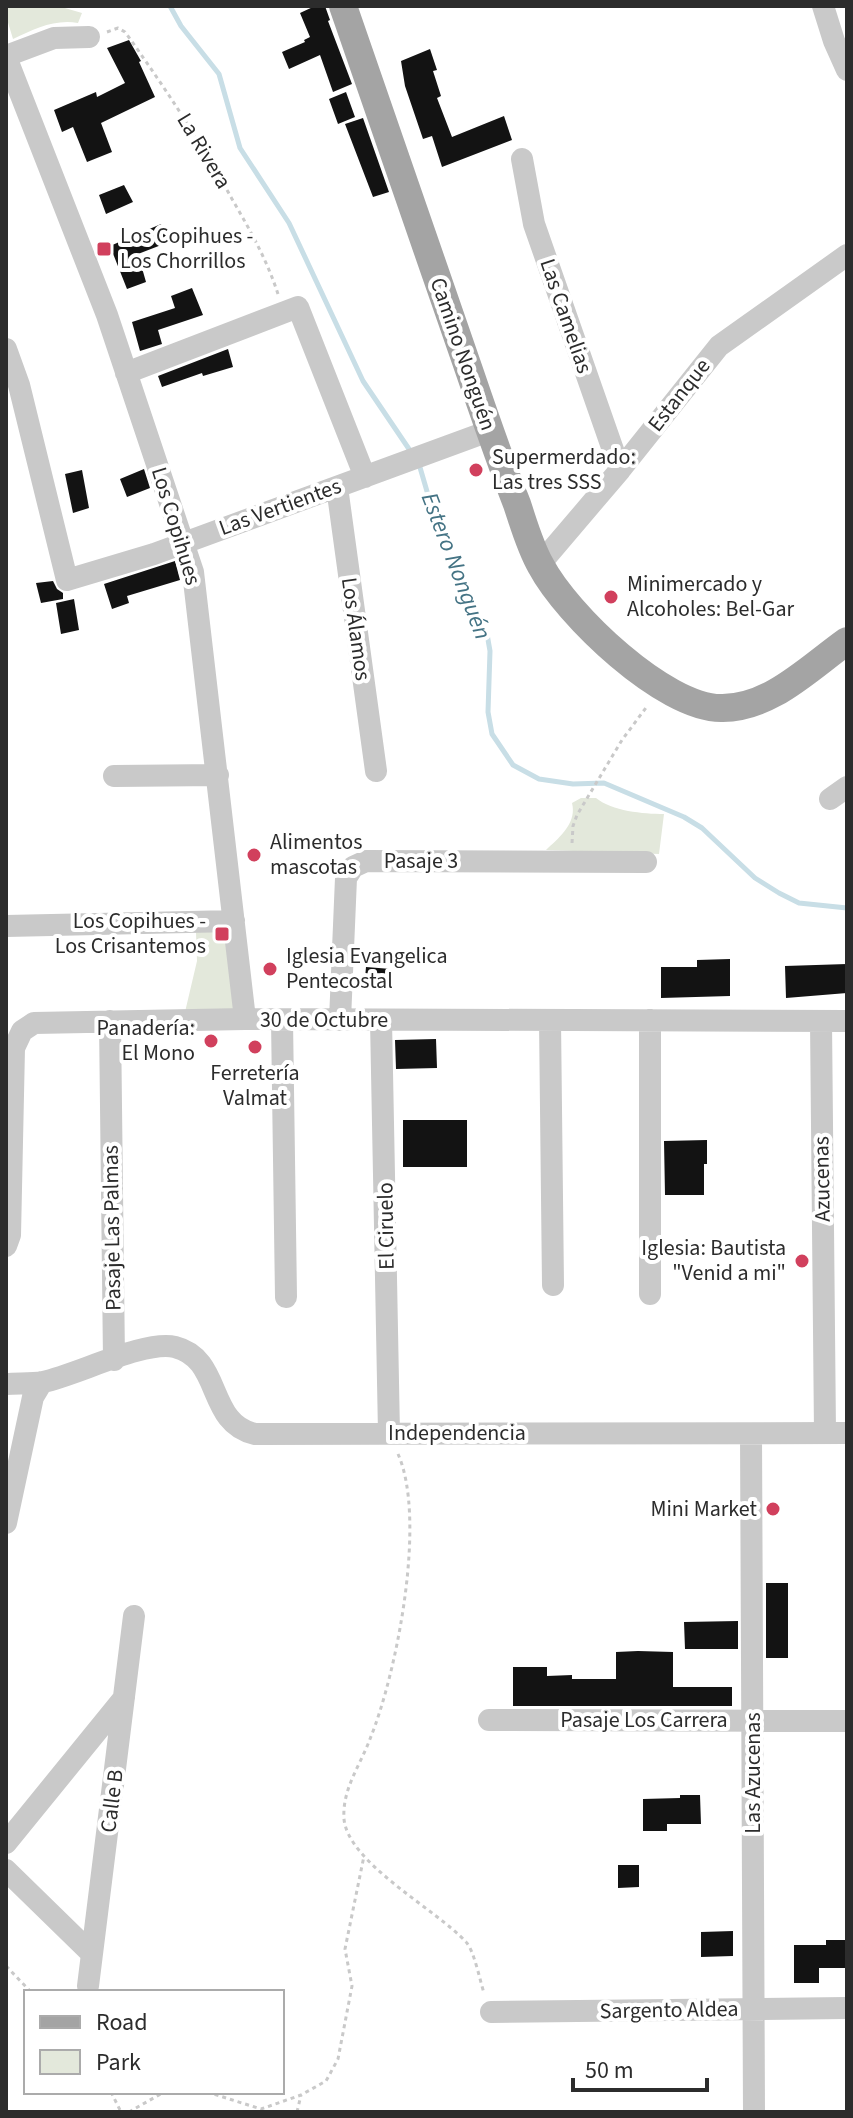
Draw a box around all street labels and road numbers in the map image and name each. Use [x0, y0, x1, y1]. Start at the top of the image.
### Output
street label: La Rivera [169, 107, 239, 195]
street label: Las Camelias [531, 254, 601, 378]
street label: Camino Nonguén [422, 273, 504, 435]
street label: Estanque [640, 351, 718, 439]
street label: Los Copihues [143, 463, 209, 589]
street label: Las Vertientes [214, 470, 346, 544]
street label: Los Álamos [333, 575, 379, 683]
street label: Pasaje 3 [384, 845, 458, 877]
street label: 30 de Octubre [260, 1004, 388, 1036]
street label: Azucenas [805, 1136, 839, 1222]
street label: Pasaje Las Palmas [95, 1145, 129, 1311]
street label: El Ciruelo [369, 1182, 403, 1270]
street label: Independencia [388, 1417, 526, 1449]
street label: Pasaje Los Carrera [560, 1704, 728, 1736]
street label: Las Azucenas [737, 1712, 769, 1834]
street label: Calle B [92, 1768, 132, 1834]
street label: Sargento Aldea [599, 1993, 739, 2027]

